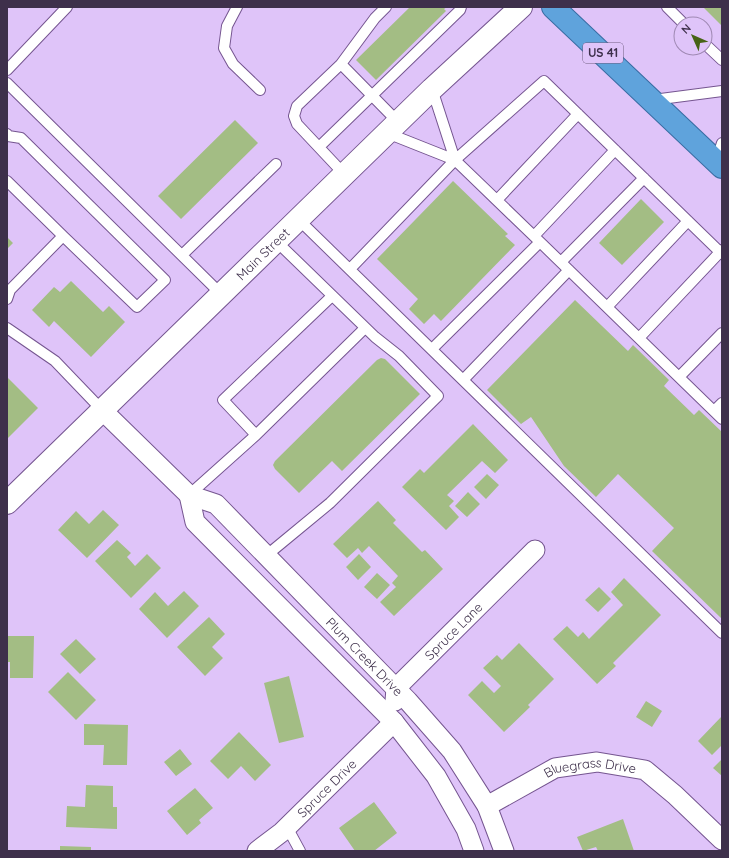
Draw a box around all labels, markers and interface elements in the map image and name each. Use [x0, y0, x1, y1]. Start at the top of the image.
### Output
north arrow [673, 16, 713, 56]
text: N [678, 21, 694, 37]
road number: US 41 [583, 43, 623, 63]
street label: Main Street [233, 224, 293, 283]
street label: Spruce Lane [421, 599, 486, 663]
street label: Plum Creek Drive [323, 614, 406, 699]
street label: Bluegrass Drive [541, 754, 637, 781]
street label: Spruce Drive [294, 756, 360, 821]

